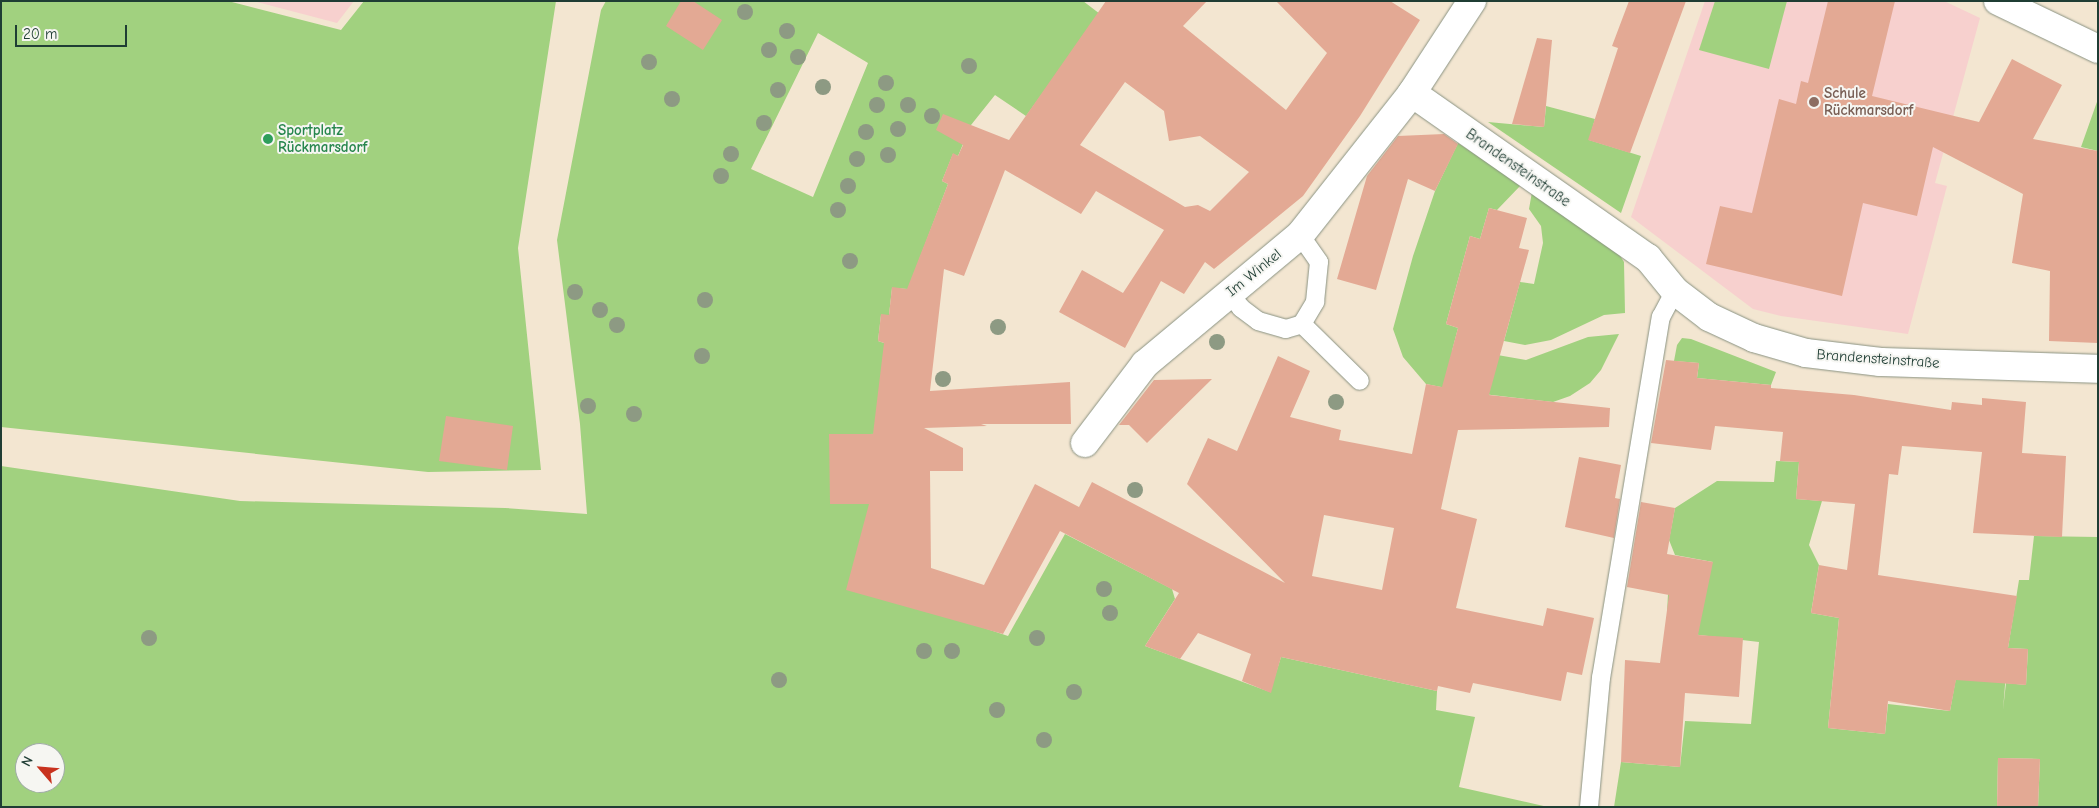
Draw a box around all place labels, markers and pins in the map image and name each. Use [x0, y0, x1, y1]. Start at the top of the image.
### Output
place label: Schule Rückmarsdorf [1824, 84, 1913, 119]
marker: Schule Rückmarsdorf [1808, 96, 1820, 108]
place label: Sportplatz Rückmarsdorf [278, 121, 367, 156]
marker: Sportplatz Rückmarsdorf [262, 133, 274, 145]

